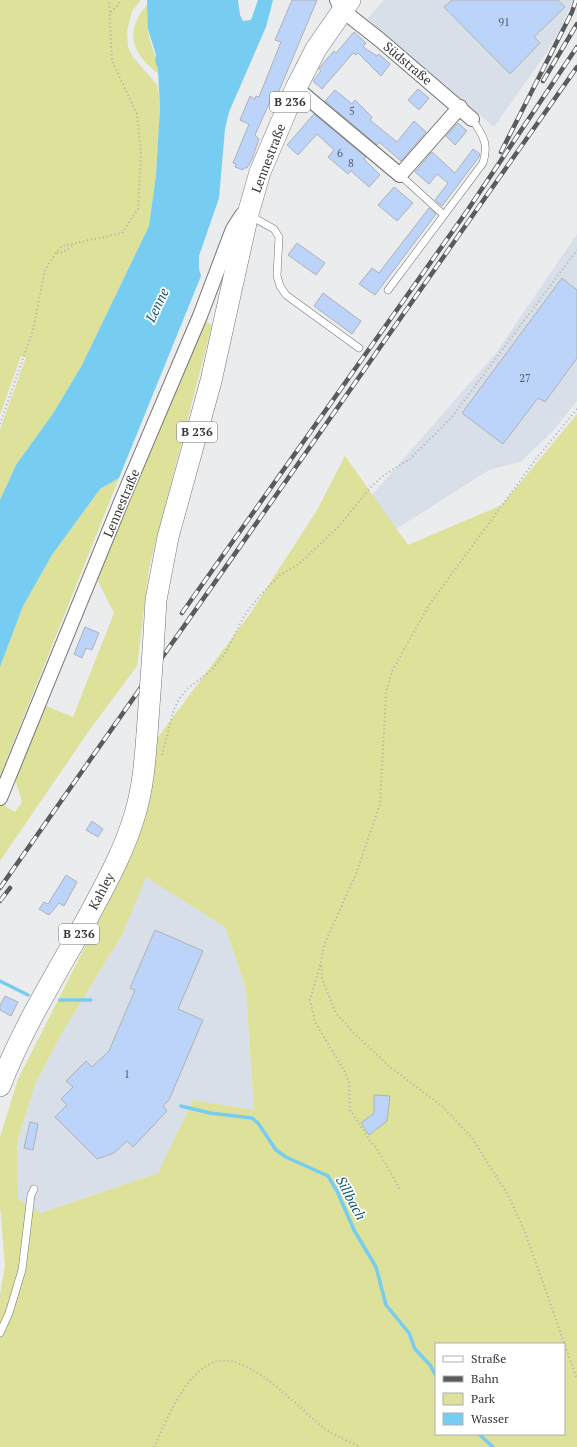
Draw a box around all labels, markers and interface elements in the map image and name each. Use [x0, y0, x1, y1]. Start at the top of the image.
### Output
house number: 91 [498, 15, 510, 29]
street label: Südstraße [380, 37, 436, 89]
road number: B 236 [270, 92, 310, 112]
house number: 5 [349, 104, 355, 118]
street label: Lennestraße [247, 121, 289, 195]
house number: 6 [337, 146, 343, 160]
house number: 8 [348, 156, 354, 170]
water label: Lenne [140, 284, 173, 326]
house number: 27 [519, 371, 531, 385]
road number: B 236 [177, 422, 217, 442]
street label: Lennestraße [99, 466, 143, 540]
street label: Kahley [84, 869, 118, 913]
road number: B 236 [59, 924, 99, 944]
house number: 1 [124, 1067, 130, 1081]
water label: Sillbach [332, 1172, 371, 1223]
legend [435, 1343, 565, 1435]
text: Straße [471, 1351, 506, 1366]
text: Bahn [471, 1371, 499, 1386]
text: Park [471, 1391, 496, 1406]
text: Wasser [471, 1411, 509, 1426]

